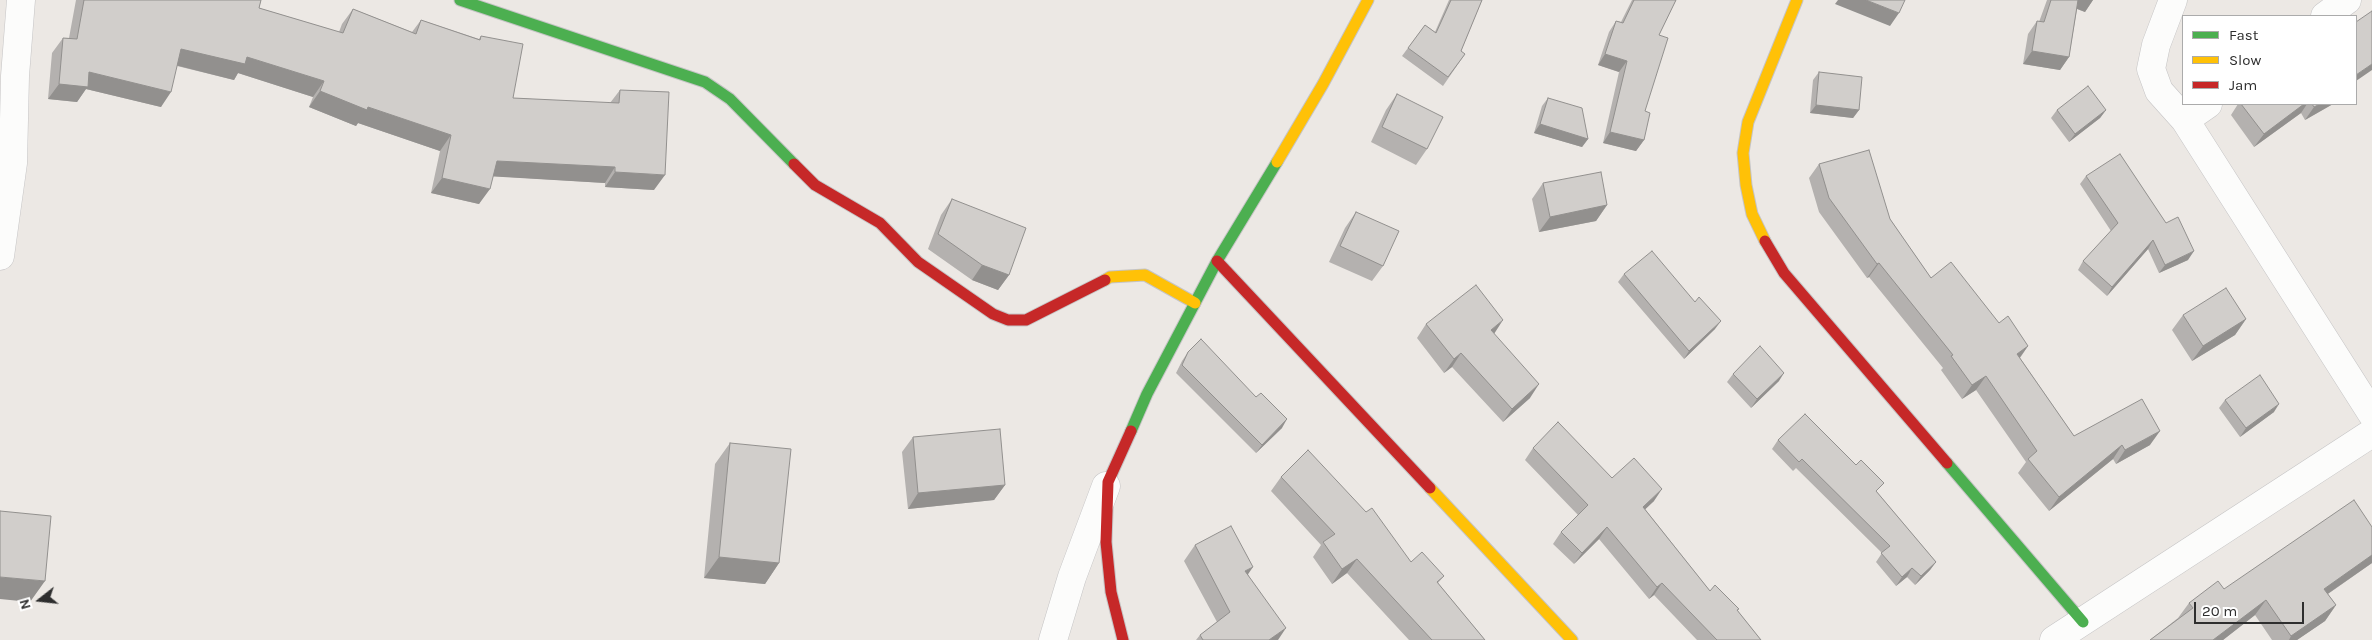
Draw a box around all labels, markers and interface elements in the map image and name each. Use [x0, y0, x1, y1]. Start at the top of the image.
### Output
legend [2182, 15, 2357, 105]
text: Fast [2229, 26, 2258, 44]
text: Slow [2229, 51, 2261, 69]
text: Jam [2229, 76, 2257, 94]
north arrow [15, 575, 65, 625]
scale bar [2197, 592, 2307, 624]
text: N [16, 597, 35, 611]
text: 20 m [2202, 602, 2237, 620]

